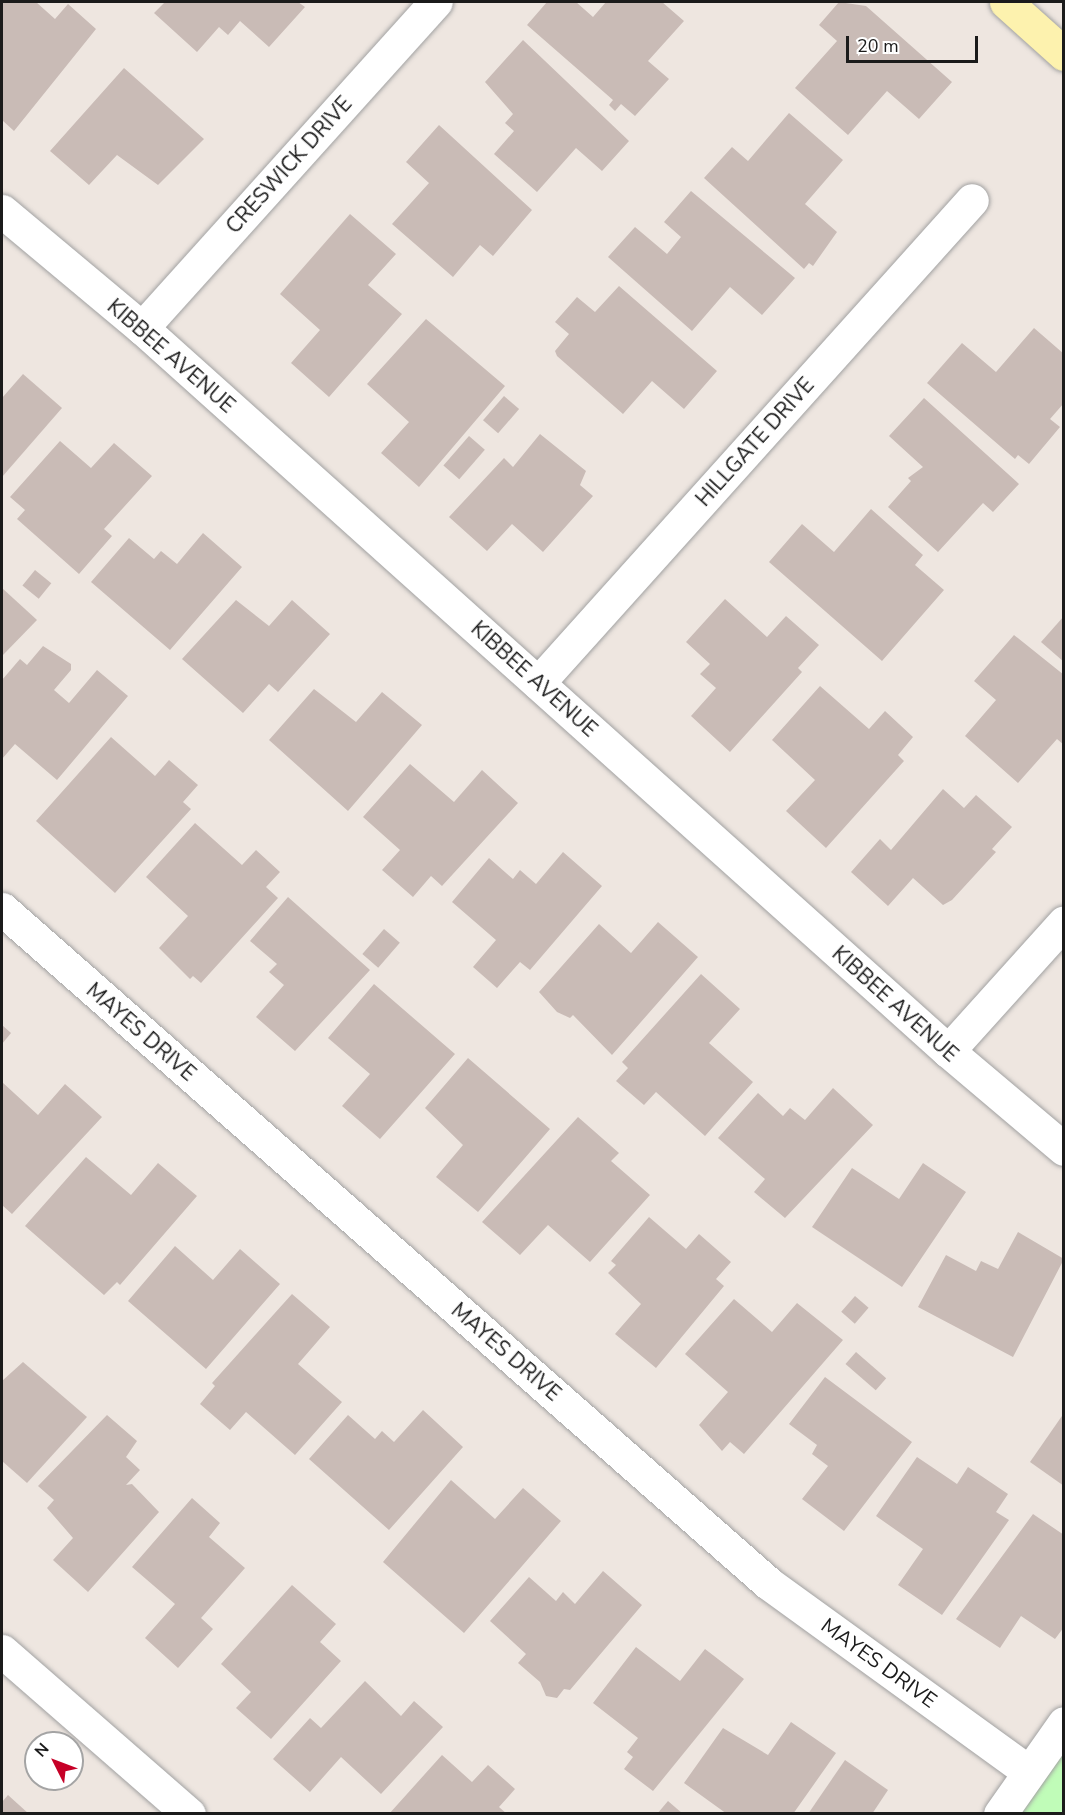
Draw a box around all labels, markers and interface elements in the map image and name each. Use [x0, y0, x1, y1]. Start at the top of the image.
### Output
scale bar [849, 24, 981, 62]
text: 20 m [857, 34, 899, 58]
street label: CRESWICK DRIVE [221, 91, 357, 239]
street label: KIBBEE AVENUE [102, 294, 240, 418]
street label: HILLGATE DRIVE [691, 373, 819, 511]
street label: KIBBEE AVENUE [466, 616, 602, 742]
street label: KIBBEE AVENUE [827, 941, 963, 1067]
street label: MAYES DRIVE [81, 978, 201, 1086]
street label: MAYES DRIVE [446, 1298, 566, 1406]
street label: MAYES DRIVE [816, 1613, 942, 1713]
north arrow [24, 1731, 84, 1791]
text: N [30, 1738, 54, 1762]

